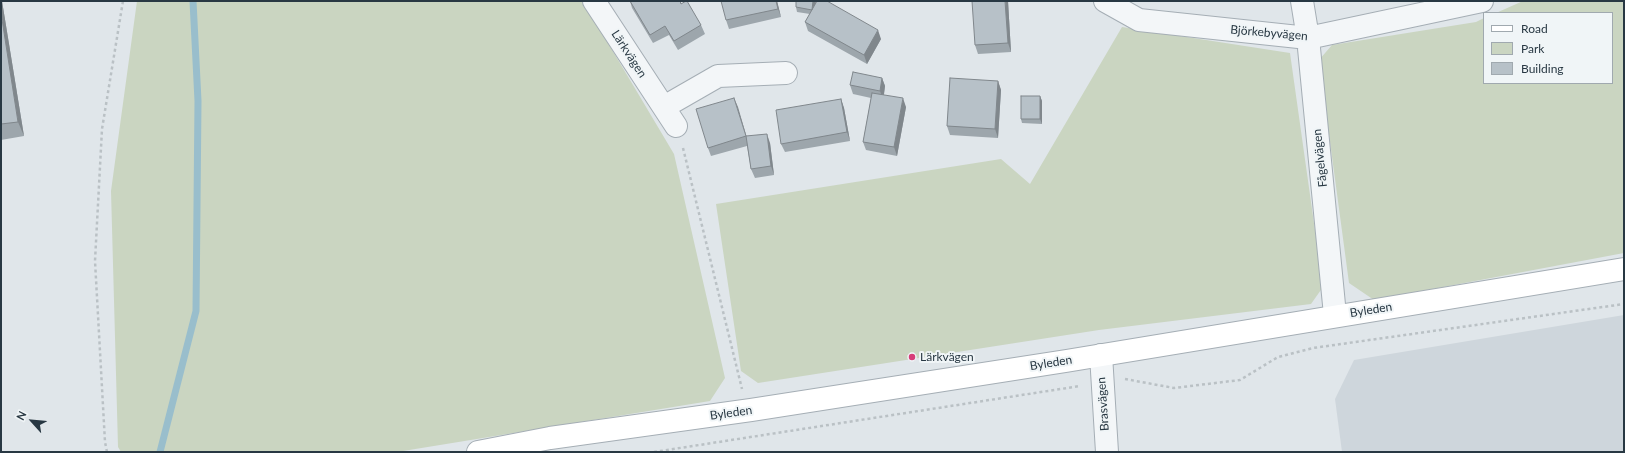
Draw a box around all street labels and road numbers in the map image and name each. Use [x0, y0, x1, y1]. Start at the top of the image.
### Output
street label: Björkebyvägen [1230, 22, 1308, 44]
street label: Lärkvägen [608, 28, 650, 80]
street label: Fågelvägen [1310, 128, 1330, 188]
street label: Byleden [1349, 300, 1393, 320]
street label: Byleden [1029, 353, 1073, 373]
street label: Brasvägen [1094, 376, 1112, 432]
street label: Byleden [709, 403, 753, 423]

